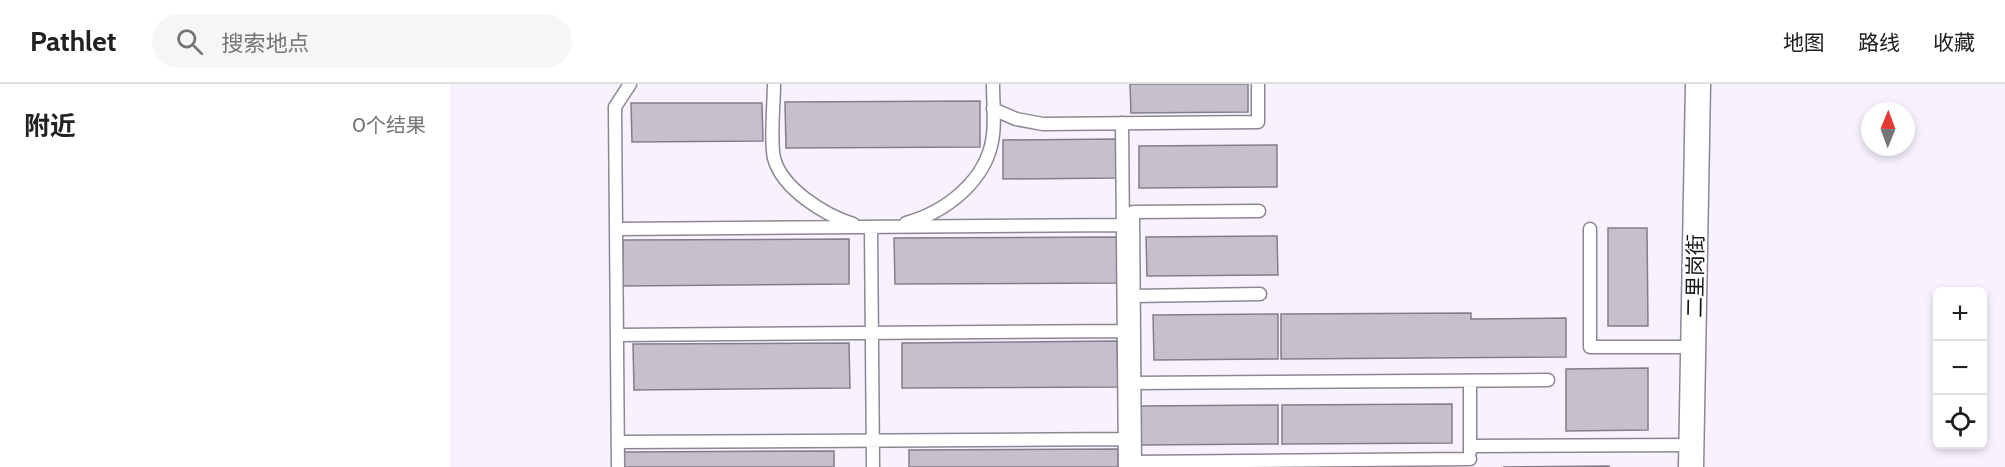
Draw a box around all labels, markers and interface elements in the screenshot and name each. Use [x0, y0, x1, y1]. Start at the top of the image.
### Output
search box [152, 14, 572, 68]
text: Pathlet [30, 24, 116, 58]
icon: search [173, 25, 206, 58]
text: 搜索地点 [221, 30, 309, 57]
text: 地图 [1783, 30, 1825, 55]
text: 路线 [1858, 30, 1900, 55]
text: 收藏 [1933, 30, 1975, 55]
north arrow [1861, 102, 1915, 156]
text: 附近 [24, 110, 76, 142]
text: 0个结果 [352, 113, 426, 137]
street label: 二里岗街 [1682, 234, 1708, 318]
map controls [1933, 287, 1987, 449]
button: + [1933, 287, 1987, 341]
button: − [1933, 341, 1987, 395]
button: locate [1933, 395, 1987, 449]

